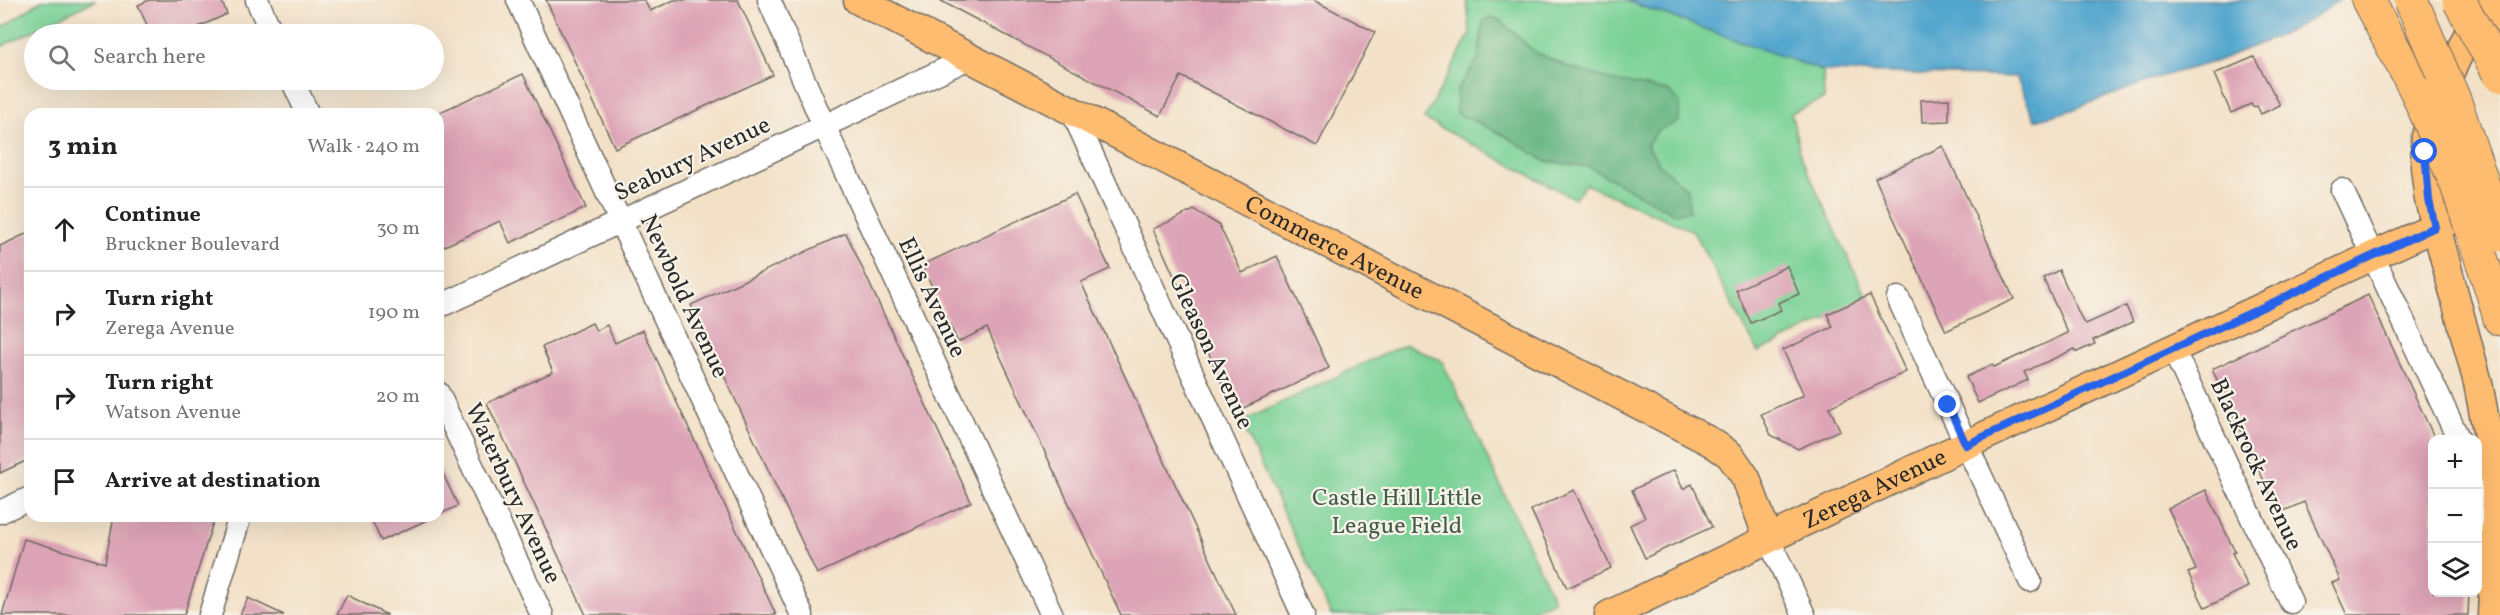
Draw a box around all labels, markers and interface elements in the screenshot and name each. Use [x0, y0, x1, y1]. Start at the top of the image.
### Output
search box [24, 24, 444, 90]
icon: search [45, 41, 78, 74]
text: Search here [93, 42, 206, 73]
street label: Seabury Avenue [609, 109, 777, 211]
text: 3 min [48, 129, 118, 165]
text: Walk · 240 m [307, 133, 420, 161]
route start [2411, 138, 2437, 164]
street label: Commerce Avenue [1238, 188, 1430, 309]
text: Continue [105, 200, 201, 231]
street label: Newbold Avenue [630, 209, 736, 384]
icon: ahead [48, 213, 81, 246]
text: 30 m [376, 215, 420, 243]
text: Bruckner Boulevard [105, 231, 280, 259]
street label: Ellis Avenue [888, 232, 974, 364]
street label: Gleason Avenue [1159, 268, 1261, 435]
text: Turn right [105, 284, 213, 315]
icon: right [48, 297, 81, 330]
text: 190 m [368, 299, 420, 327]
text: Zerega Avenue [105, 315, 235, 343]
text: Turn right [105, 368, 213, 399]
street label: Blackrock Avenue [2200, 373, 2310, 557]
icon: right [48, 381, 81, 414]
text: 20 m [376, 383, 420, 411]
route end [1934, 391, 1960, 417]
street label: Waterbury Avenue [455, 398, 569, 590]
text: Watson Avenue [105, 399, 241, 427]
map controls [2428, 435, 2482, 597]
button: + [2428, 435, 2482, 489]
street label: Zerega Avenue [1798, 441, 1953, 539]
icon: arrive [48, 465, 81, 498]
text: Arrive at destination [105, 466, 321, 497]
park label: Castle Hill Little League Field [1312, 482, 1482, 544]
button: − [2428, 489, 2482, 543]
button: layers [2428, 543, 2482, 597]

